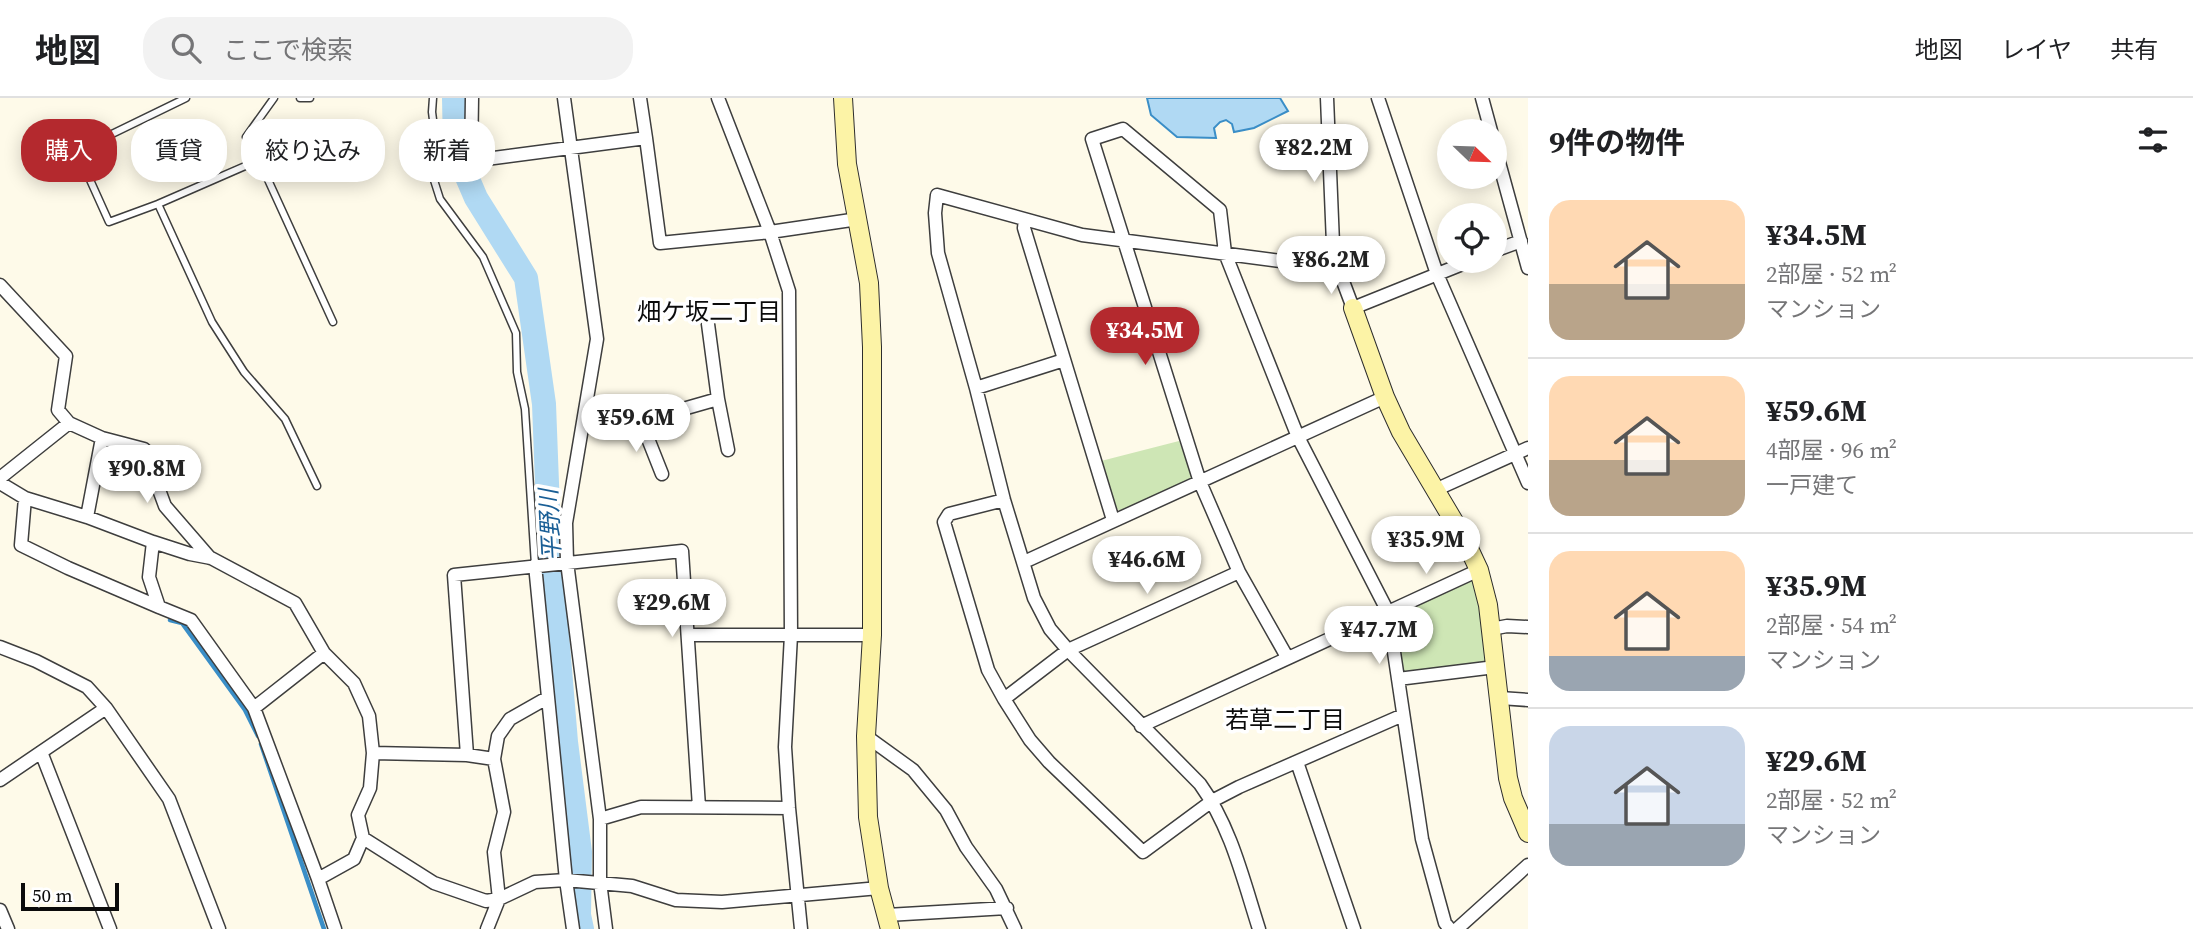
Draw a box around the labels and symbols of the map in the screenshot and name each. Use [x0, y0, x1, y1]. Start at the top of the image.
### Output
north arrow [1437, 119, 1507, 189]
pin: ¥82.2M [1257, 125, 1371, 184]
pin: ¥86.2M [1274, 236, 1388, 296]
district label: 畑ケ坂二丁目 [637, 295, 781, 328]
pin: ¥34.5M [1088, 308, 1202, 367]
pin: ¥59.6M [579, 394, 693, 454]
pin: ¥90.8M [90, 446, 204, 505]
water label: 平野川 [531, 485, 568, 562]
pin: ¥35.9M [1369, 517, 1483, 576]
pin: ¥46.6M [1090, 536, 1204, 596]
pin: ¥29.6M [615, 580, 729, 639]
pin: ¥47.7M [1322, 606, 1436, 666]
district label: 若草二丁目 [1225, 703, 1345, 736]
scale bar [21, 880, 119, 912]

